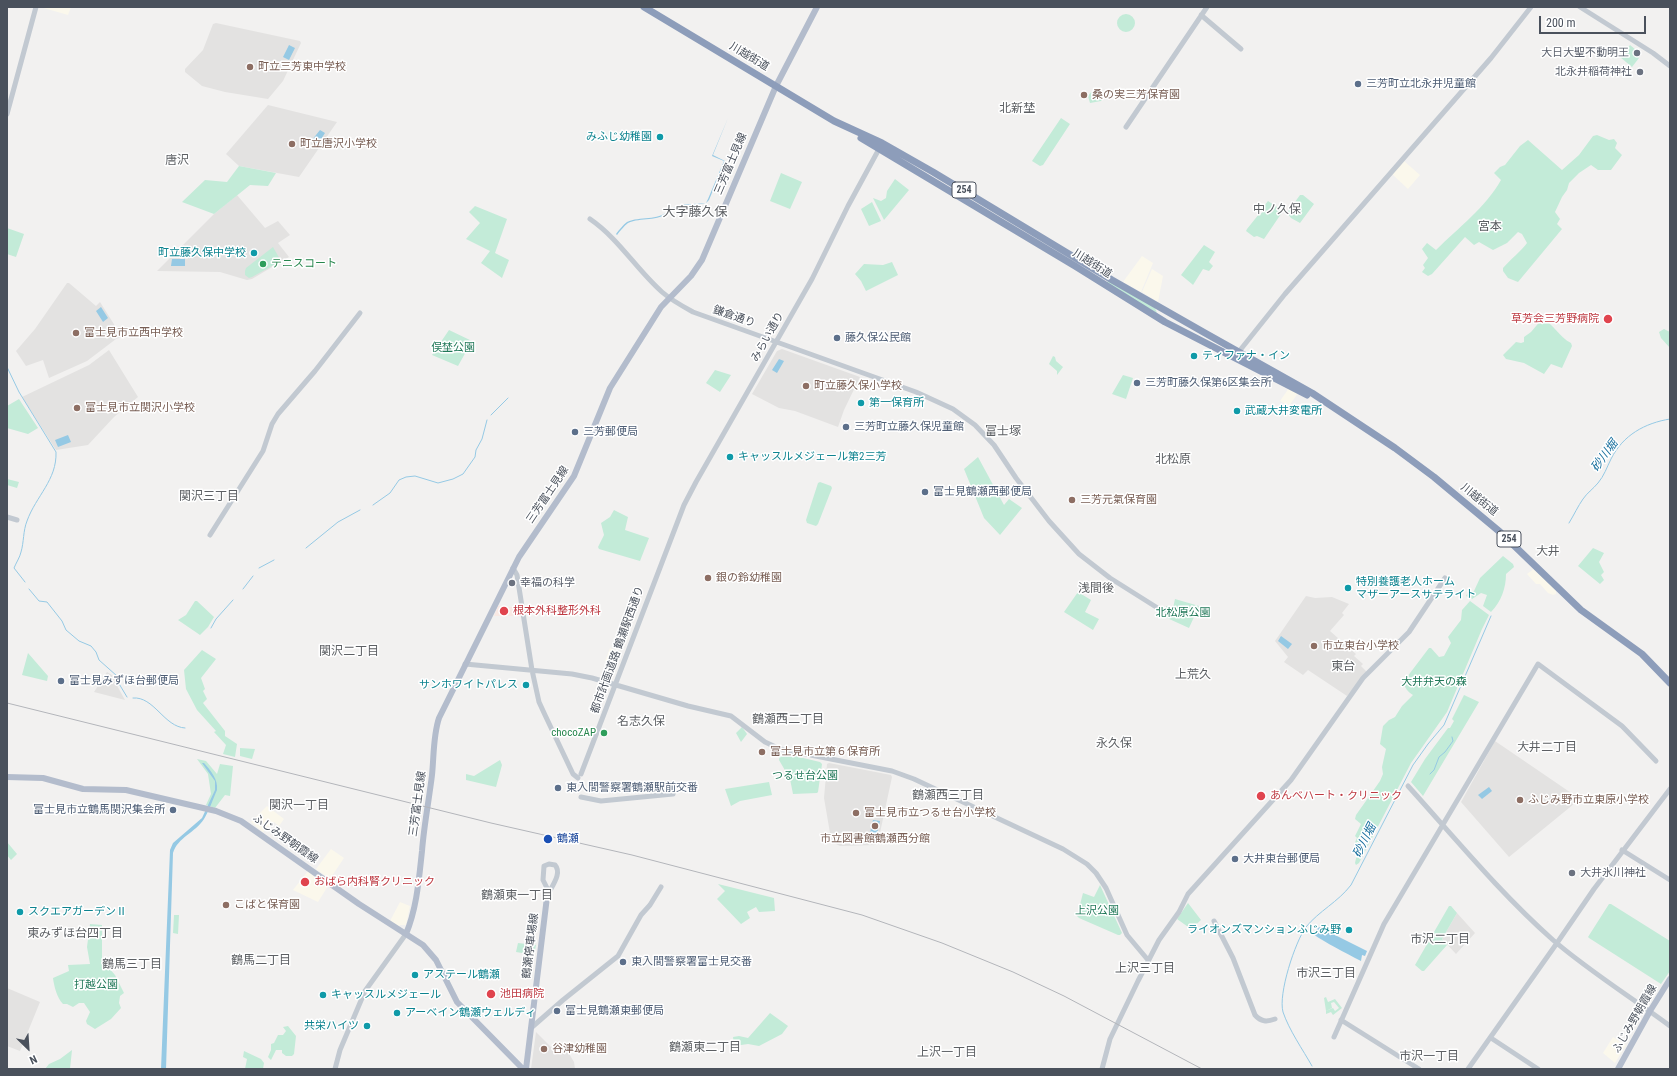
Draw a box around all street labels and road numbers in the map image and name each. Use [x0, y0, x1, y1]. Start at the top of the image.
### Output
street label: 川越街道 [727, 40, 771, 74]
street label: 三芳富士見線 [712, 131, 750, 197]
road number: 254 [952, 182, 976, 198]
street label: 川越街道 [1070, 247, 1114, 281]
street label: 鎌倉通り [711, 304, 757, 330]
street label: みらい通り [749, 310, 787, 364]
street label: 三芳富士見線 [524, 464, 572, 526]
street label: 川越街道 [1458, 481, 1500, 519]
road number: 254 [1497, 531, 1521, 547]
street label: 都市計画道路 鶴瀬駅西通り [589, 585, 647, 715]
street label: 三芳富士見線 [407, 770, 429, 838]
street label: ふじみ野朝霞線 [250, 812, 320, 866]
street label: 鶴瀬停車場線 [520, 912, 542, 980]
street label: ふじみ野朝霞線 [1610, 982, 1660, 1056]

